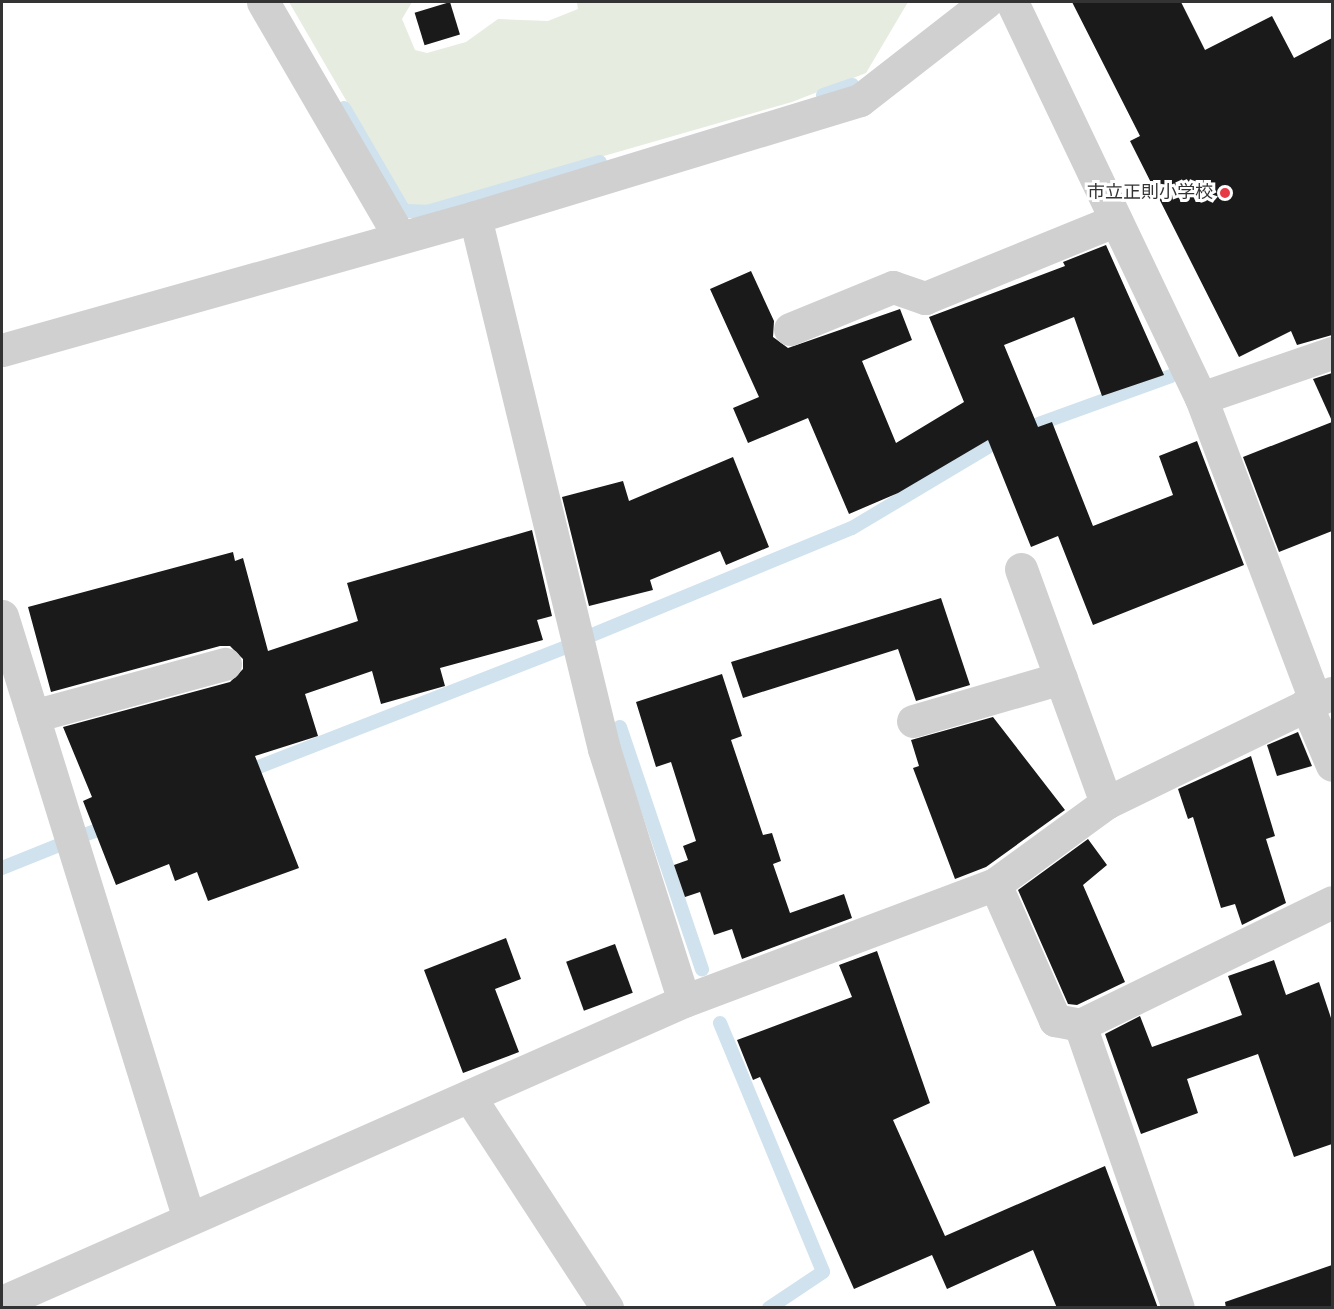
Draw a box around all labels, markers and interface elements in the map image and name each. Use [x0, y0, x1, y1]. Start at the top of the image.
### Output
place label: 市立正則小学校 [1087, 182, 1213, 204]
marker: 市立正則小学校 [1218, 186, 1232, 200]

